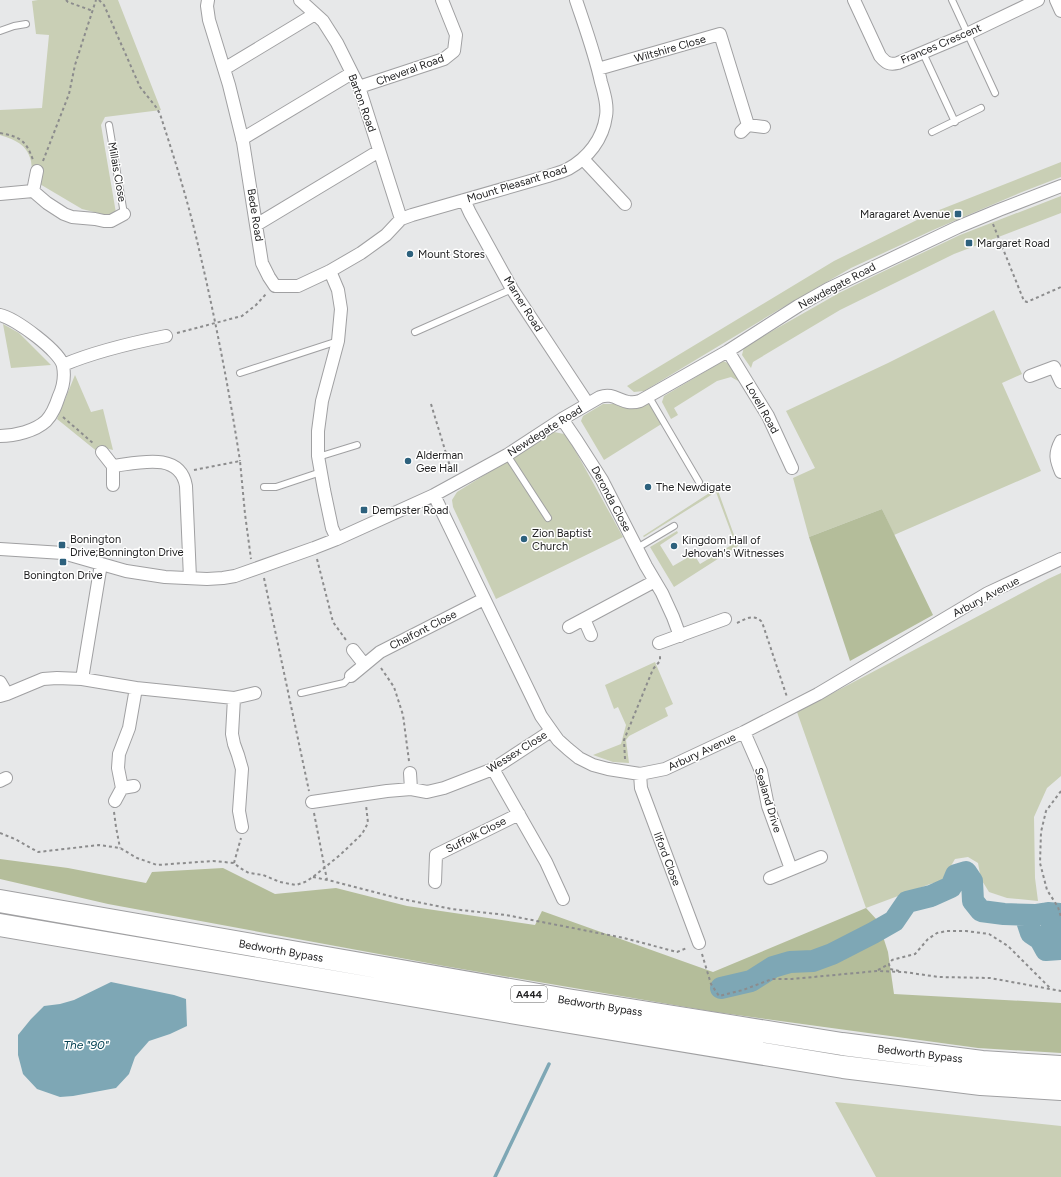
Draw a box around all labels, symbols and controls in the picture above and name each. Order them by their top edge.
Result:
street label: Frances Crescent [899,21,983,67]
street label: Wiltshire Close [633,33,707,65]
street label: Cheveral Road [374,52,446,88]
street label: Barton Road [346,72,378,134]
street label: Millais Close [105,141,129,203]
street label: Mount Pleasant Road [465,163,569,205]
street label: Bede Road [244,188,266,242]
place label: Maragaret Avenue [860,208,950,221]
marker: Maragaret Avenue [953,209,963,219]
place label: Margaret Road [977,237,1050,250]
marker: Margaret Road [964,238,974,248]
place label: Mount Stores [418,248,485,261]
marker: Mount Stores [405,249,415,259]
street label: Newdegate Road [796,260,878,312]
street label: Marner Road [501,274,545,334]
street label: Lovell Road [743,380,781,436]
street label: Newdegate Road [505,403,585,459]
place label: Alderman Gee Hall [416,449,463,475]
marker: Alderman Gee Hall [403,456,413,466]
street label: Deronda Close [588,464,634,534]
place label: The Newdigate [656,481,731,494]
marker: The Newdigate [643,482,653,492]
place label: Dempster Road [372,504,448,517]
marker: Dempster Road [359,505,369,515]
place label: Zion Baptist Church [532,527,592,553]
place label: Bonington Drive;Bonnington Drive [70,533,184,559]
marker: Zion Baptist Church [519,534,529,544]
place label: Kingdom Hall of Jehovah's Witnesses [682,534,784,560]
marker: Bonington Drive;Bonnington Drive [57,540,67,550]
marker: Kingdom Hall of Jehovah's Witnesses [669,541,679,551]
marker: Bonington Drive [58,557,68,567]
place label: Bonington Drive [23,569,103,582]
street label: Arbury Avenue [951,574,1021,620]
street label: Chalfont Close [387,608,459,652]
street label: Wessex Close [485,728,549,776]
street label: Arbury Avenue [666,731,738,773]
street label: Sealand Drive [752,766,784,834]
street label: Suffolk Close [444,814,508,856]
street label: Ilford Close [651,830,683,888]
street label: Bedworth Bypass [238,937,324,965]
road number: A444 [511,986,547,1002]
street label: Bedworth Bypass [557,993,643,1019]
water label: The "90" [63,1038,110,1052]
street label: Bedworth Bypass [877,1042,963,1066]

